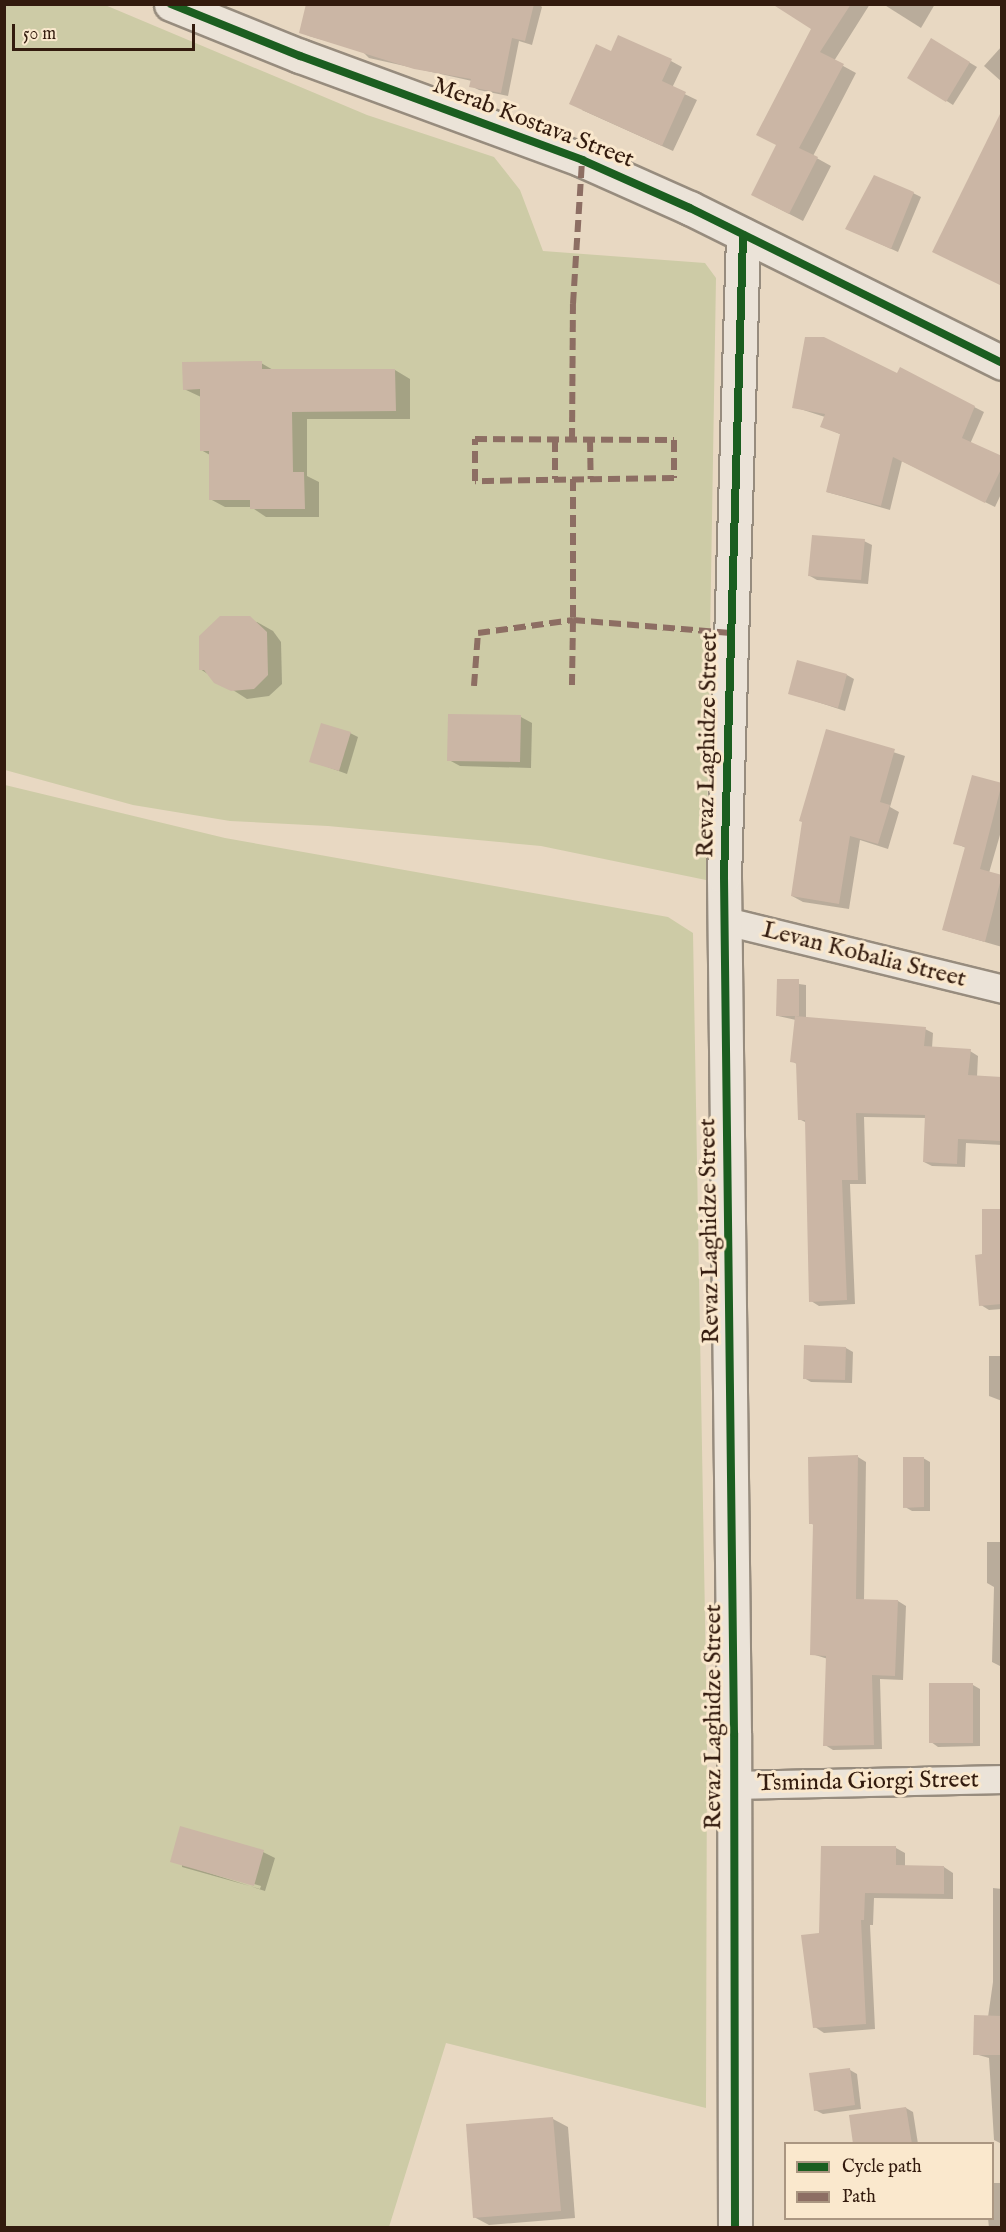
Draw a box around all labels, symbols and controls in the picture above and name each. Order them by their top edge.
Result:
scale bar [15,12,198,50]
text: 50 m [23,23,56,46]
street label: Merab Kostava Street [428,71,638,175]
street label: Revaz Laghidze Street [692,632,724,858]
street label: Levan Kobalia Street [759,916,969,994]
street label: Revaz Laghidze Street [694,1118,726,1344]
street label: Revaz Laghidze Street [700,1604,728,1830]
street label: Tsminda Giorgi Street [757,1766,979,1798]
legend [784,2142,994,2220]
text: Cycle path [842,2156,922,2179]
text: Path [842,2186,876,2209]

